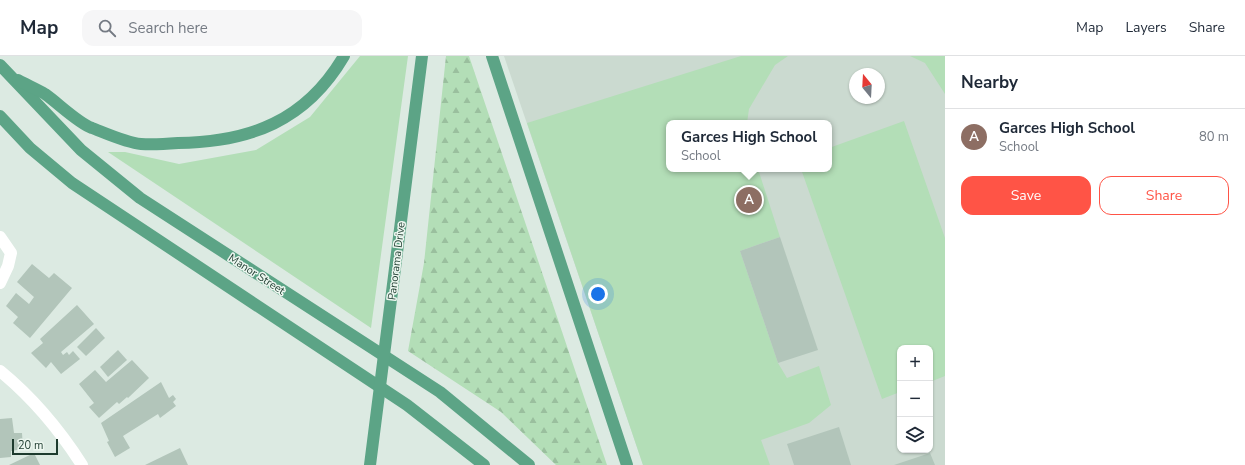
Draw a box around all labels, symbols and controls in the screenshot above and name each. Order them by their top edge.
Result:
search box [82,10,362,46]
text: Map [20,15,58,41]
icon: search [96,17,118,39]
text: Search here [128,18,208,38]
text: Map [1076,18,1103,37]
text: Layers [1125,18,1167,37]
text: Share [1189,18,1225,37]
north arrow [849,68,885,104]
text: Nearby [961,71,1018,94]
text: Garces High School [999,118,1135,138]
popup [666,120,832,172]
text: Garces High School [681,127,817,147]
text: A [969,128,979,146]
text: 80 m [1199,128,1229,146]
text: School [999,138,1039,156]
text: School [681,147,721,165]
button: Save [961,176,1091,215]
button: Share [1099,176,1229,215]
pin: A [736,185,762,215]
street label: Panorama Drive [384,221,409,301]
street label: Manor Street [226,251,288,298]
your location [588,284,608,304]
map controls [897,345,933,453]
button: + [897,345,933,381]
button: − [897,381,933,417]
button: layers [897,417,933,453]
scale bar [12,437,58,456]
text: 20 m [18,438,43,453]

